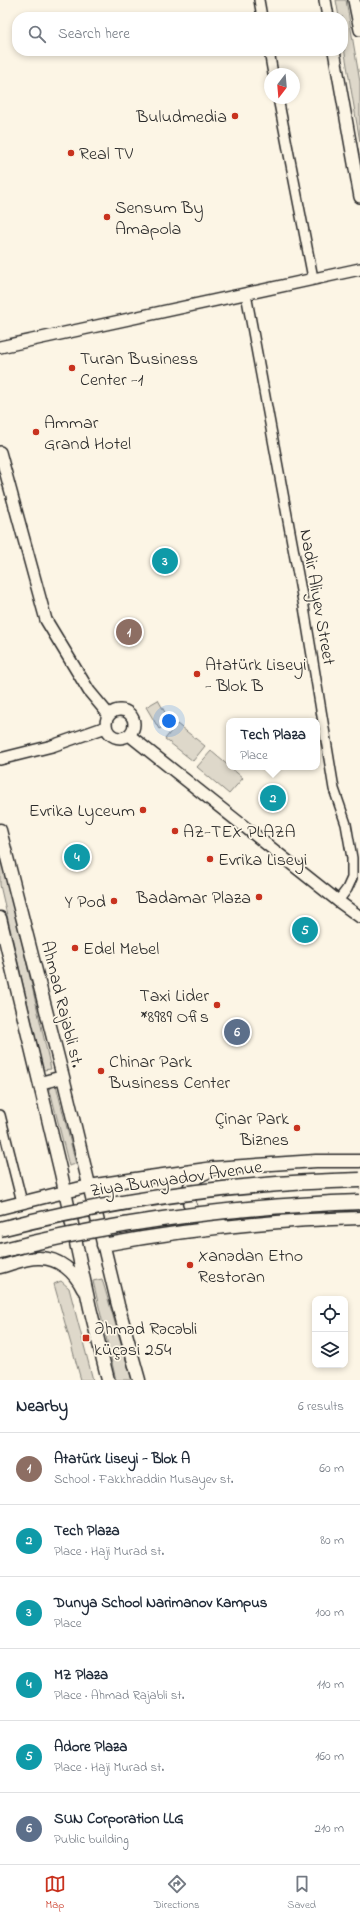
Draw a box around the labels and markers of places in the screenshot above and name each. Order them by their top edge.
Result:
place label: Buludmedia [135,105,227,131]
marker: Buludmedia [230,111,240,121]
place label: Real TV [79,142,134,168]
marker: Real TV [66,148,76,158]
place label: Sensum By Amapola [115,196,204,243]
marker: Sensum By Amapola [102,212,112,222]
place label: Turan Business Center -1 [80,347,198,394]
marker: Turan Business Center -1 [67,363,77,373]
place label: Ammar Grand Hotel [44,411,131,458]
marker: Ammar Grand Hotel [31,427,41,437]
pin: 3 [152,546,178,576]
pin: 1 [116,617,142,647]
place label: Atatürk Liseyi - Blok B [205,653,306,700]
marker: Atatürk Liseyi - Blok B [192,669,202,679]
pin: 2 [260,783,286,813]
place label: Evrika Lyceum [29,799,135,825]
marker: Evrika Lyceum [138,805,148,815]
place label: AZ-TEX PLAZA [183,820,296,846]
marker: AZ-TEX PLAZA [170,826,180,836]
pin: 4 [64,842,90,872]
place label: Evrika Liseyi [218,848,307,874]
marker: Evrika Liseyi [205,854,215,864]
place label: Badamar Plaza [135,886,251,912]
place label: Y Pod [64,890,106,916]
marker: Badamar Plaza [254,892,264,902]
marker: Y Pod [109,896,119,906]
pin: 5 [292,915,318,945]
place label: Edel Mebel [83,937,159,963]
marker: Edel Mebel [70,943,80,953]
place label: Taxi Lider *8989 Ofis [140,984,209,1031]
marker: Taxi Lider *8989 Ofis [212,1000,222,1010]
pin: 6 [224,1017,250,1047]
place label: Chinar Park Business Center [108,1050,230,1097]
marker: Chinar Park Business Center [96,1066,106,1076]
place label: Çinar Park Biznes [215,1107,289,1154]
marker: Çinar Park Biznes [292,1123,302,1133]
place label: Xanədan Etno Restoran [198,1244,303,1291]
marker: Xanədan Etno Restoran [185,1260,195,1270]
place label: Əhməd Rəcəbli küçəsi 254 [94,1317,197,1364]
marker: Əhməd Rəcəbli küçəsi 254 [81,1333,91,1343]

